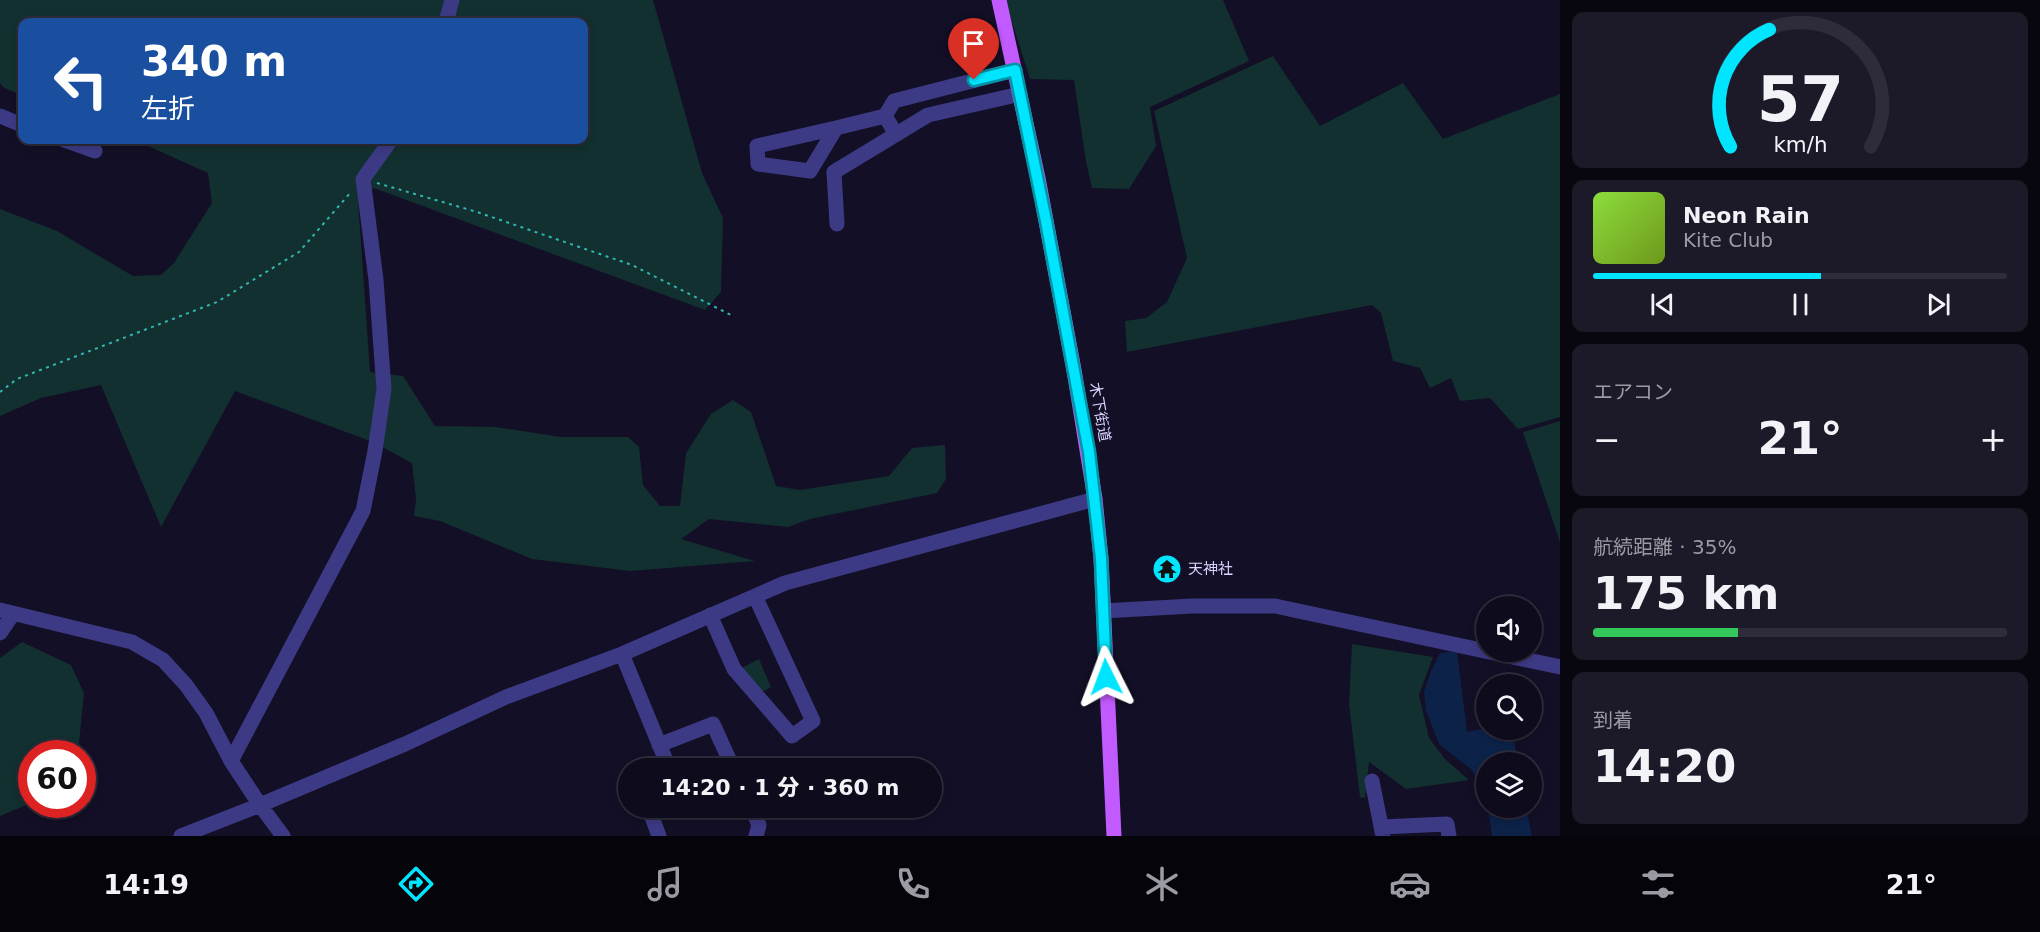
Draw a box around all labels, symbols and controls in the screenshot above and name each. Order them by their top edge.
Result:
pin [948,18,999,80]
icon: arrive [957,27,990,60]
text: 340 m [141,37,287,86]
icon: left [42,42,120,120]
text: 57 [1757,63,1843,136]
text: 左折 [141,93,195,124]
text: km/h [1773,132,1827,157]
text: Neon Rain [1683,203,1810,228]
text: Kite Club [1683,228,1773,252]
icon: previous [1646,288,1679,321]
icon: pause [1784,288,1817,321]
icon: next [1922,288,1955,321]
text: エアコン [1593,380,1673,404]
street label: 木下街道 [1086,381,1114,443]
text: 21° [1757,412,1843,465]
text: − [1593,420,1621,459]
text: + [1979,420,2007,459]
text: 航続距離 · 35% [1593,535,1737,559]
temple icon: 天神社 [1151,553,1183,585]
place label: 天神社 [1188,560,1233,578]
text: 175 km [1593,567,1779,620]
map controls [1476,596,1542,818]
button: sound [1476,596,1542,662]
position arrow [1074,645,1138,709]
button: search [1476,674,1542,740]
text: 到着 [1593,708,1633,732]
speed limit sign: 60 [18,740,96,818]
text: 14:20 [1593,740,1736,793]
button: layers [1476,752,1542,818]
text: 14:20 · 1 分 · 360 m [661,775,899,800]
icon: directions [395,863,437,905]
icon: music [644,863,686,905]
icon: phone [892,863,934,905]
icon: climate [1141,863,1183,905]
icon: car [1389,863,1431,905]
icon: filters [1637,863,1679,905]
text: 14:19 [103,869,189,900]
text: 21° [1886,869,1937,900]

